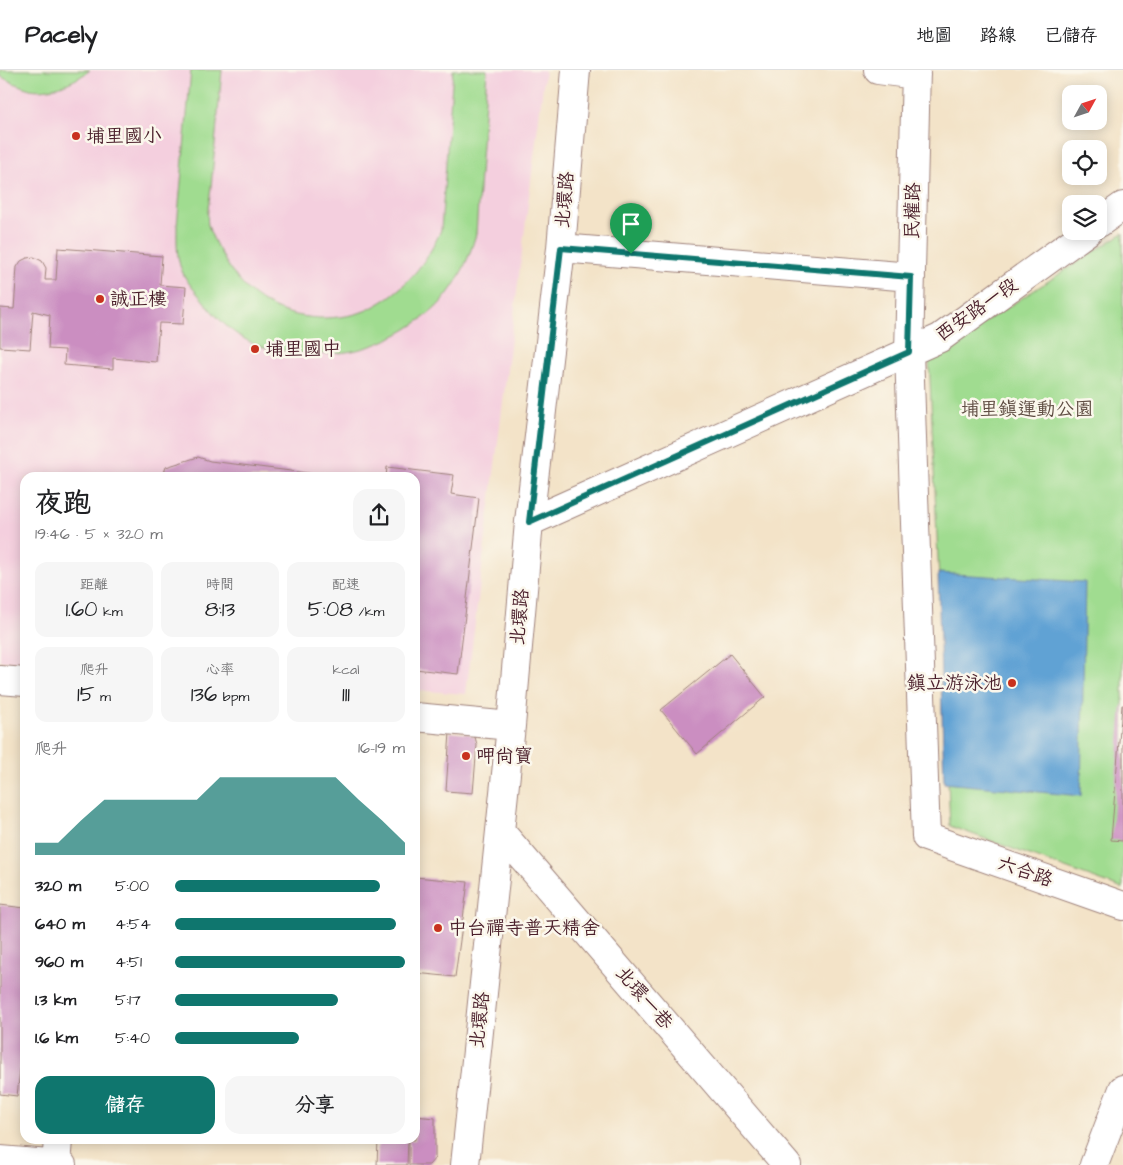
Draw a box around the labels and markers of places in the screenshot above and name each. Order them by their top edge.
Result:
place label: 埔里國小 [86,123,162,150]
marker: 埔里國小 [70,130,82,142]
pin [610,203,652,254]
place label: 誠正樓 [110,286,167,313]
marker: 誠正樓 [94,293,106,305]
place label: 埔里國中 [265,336,341,363]
marker: 埔里國中 [249,343,261,355]
place label: 鎮立游泳池 [907,670,1002,697]
marker: 鎮立游泳池 [1006,677,1018,689]
place label: 呷尚寶 [476,743,533,770]
marker: 呷尚寶 [460,750,472,762]
place label: 中台禪寺普天精舍 [448,915,600,942]
marker: 中台禪寺普天精舍 [432,922,444,934]

